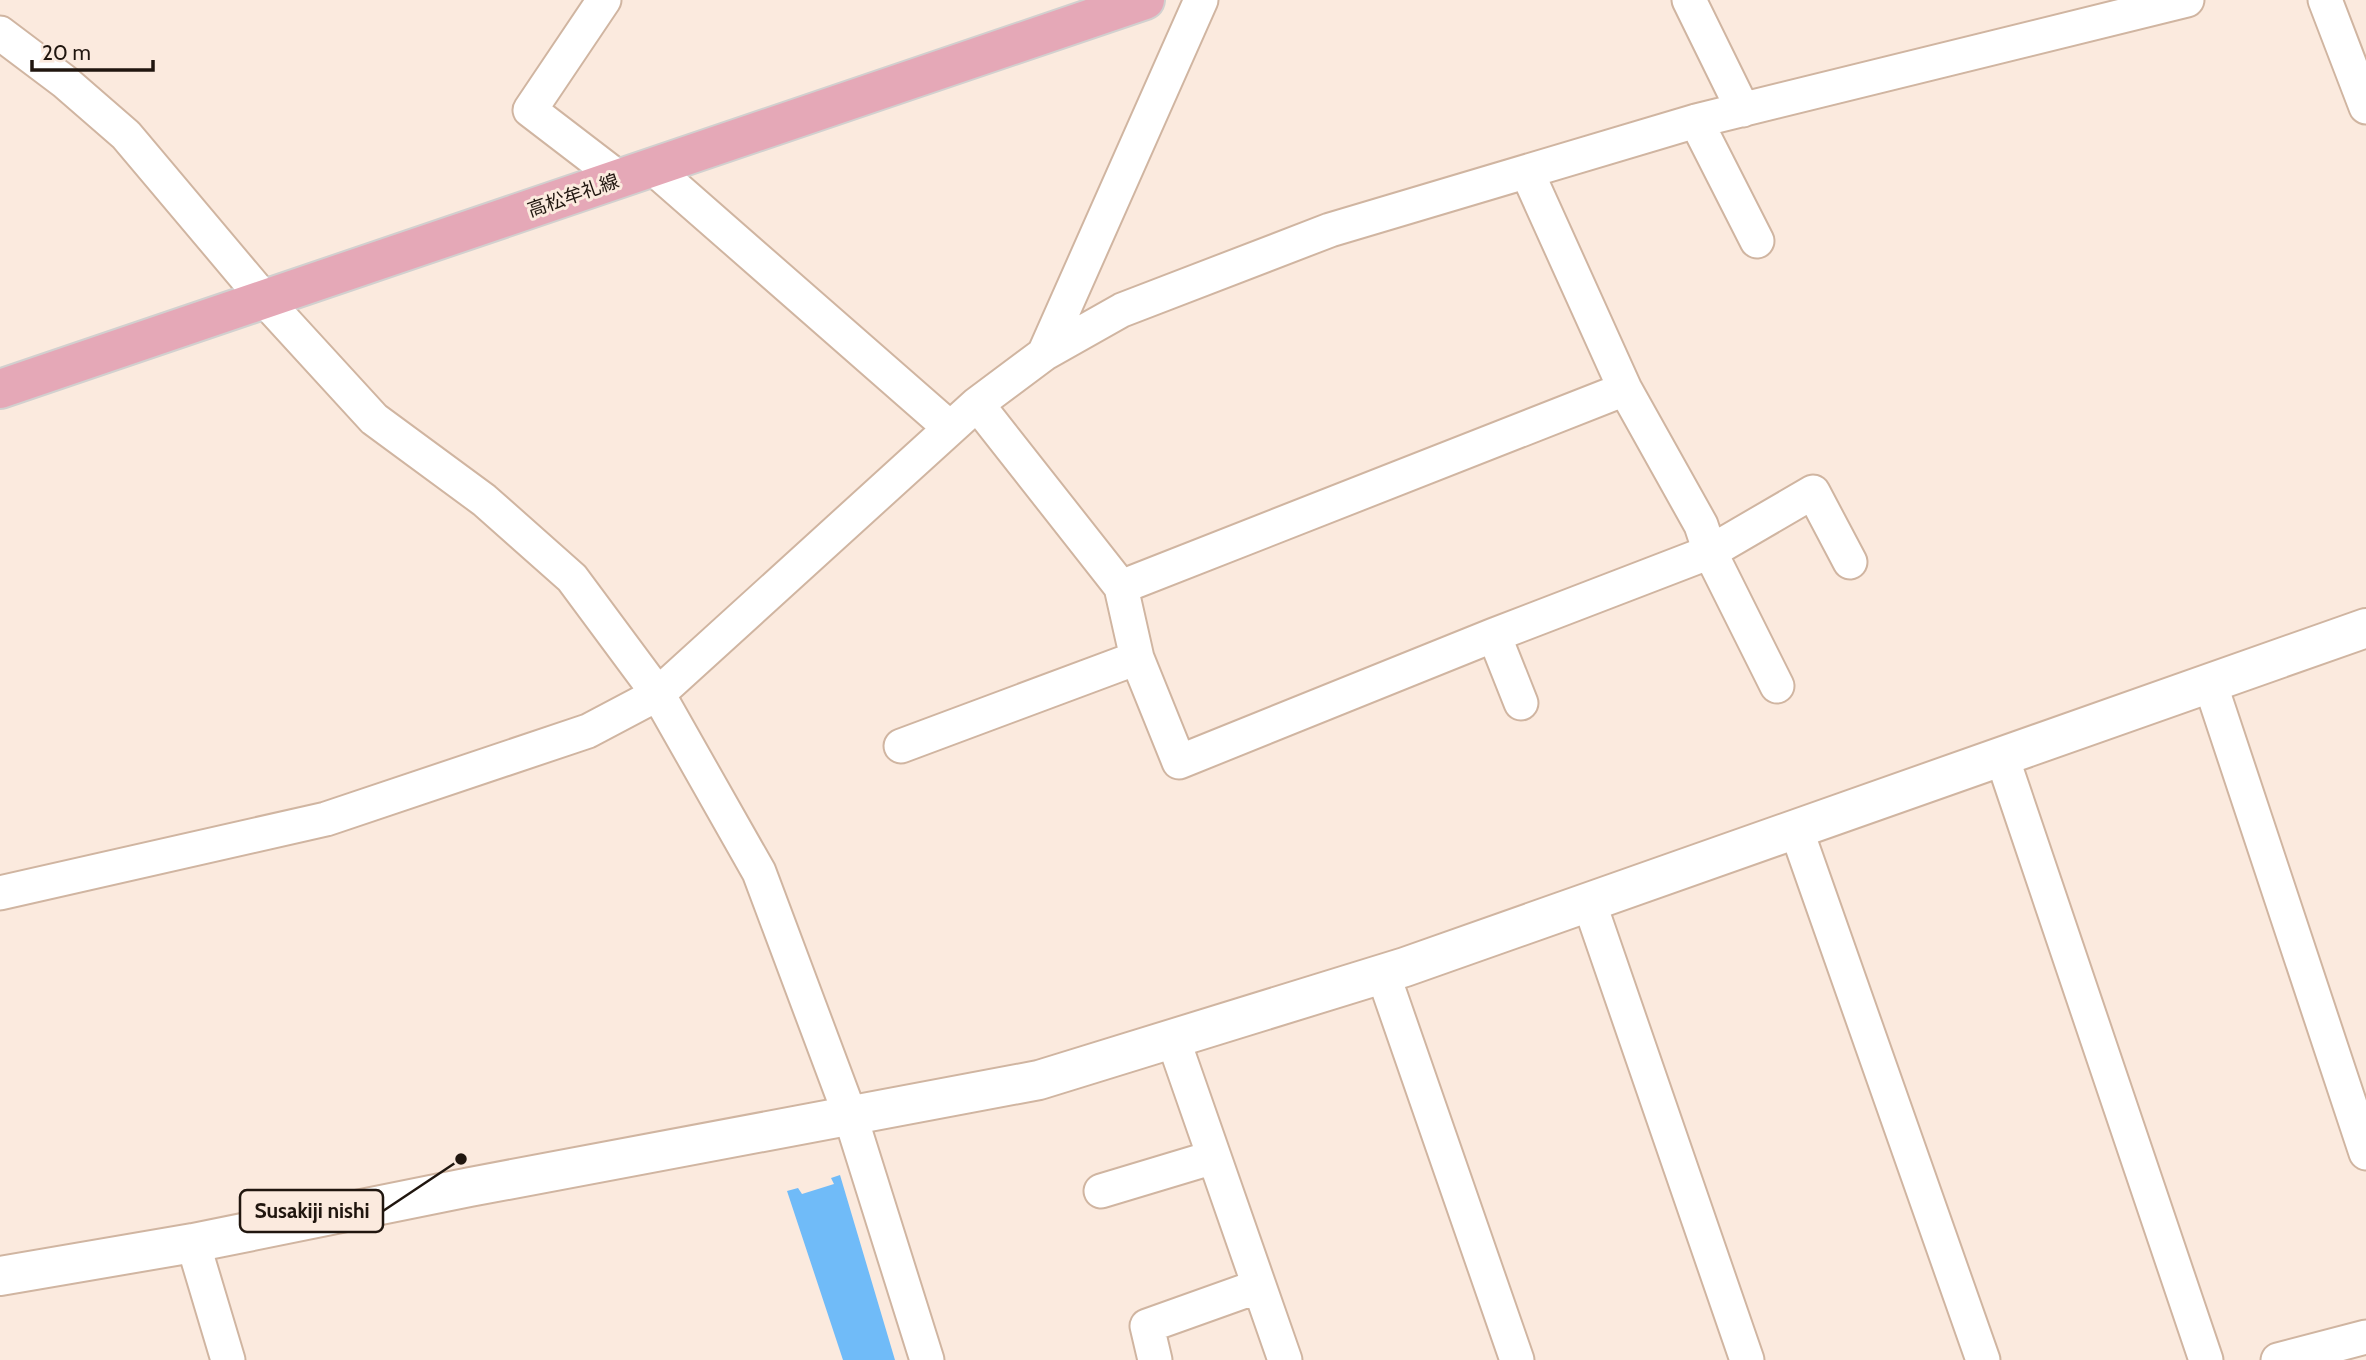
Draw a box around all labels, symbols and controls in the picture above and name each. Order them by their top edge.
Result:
scale bar [32,28,152,72]
text: 20 m [42,40,91,65]
street label: 高松牟礼線 [524,169,622,222]
callout: Susakiji nishi [240,1190,383,1232]
text: Susakiji nishi [254,1198,370,1223]

